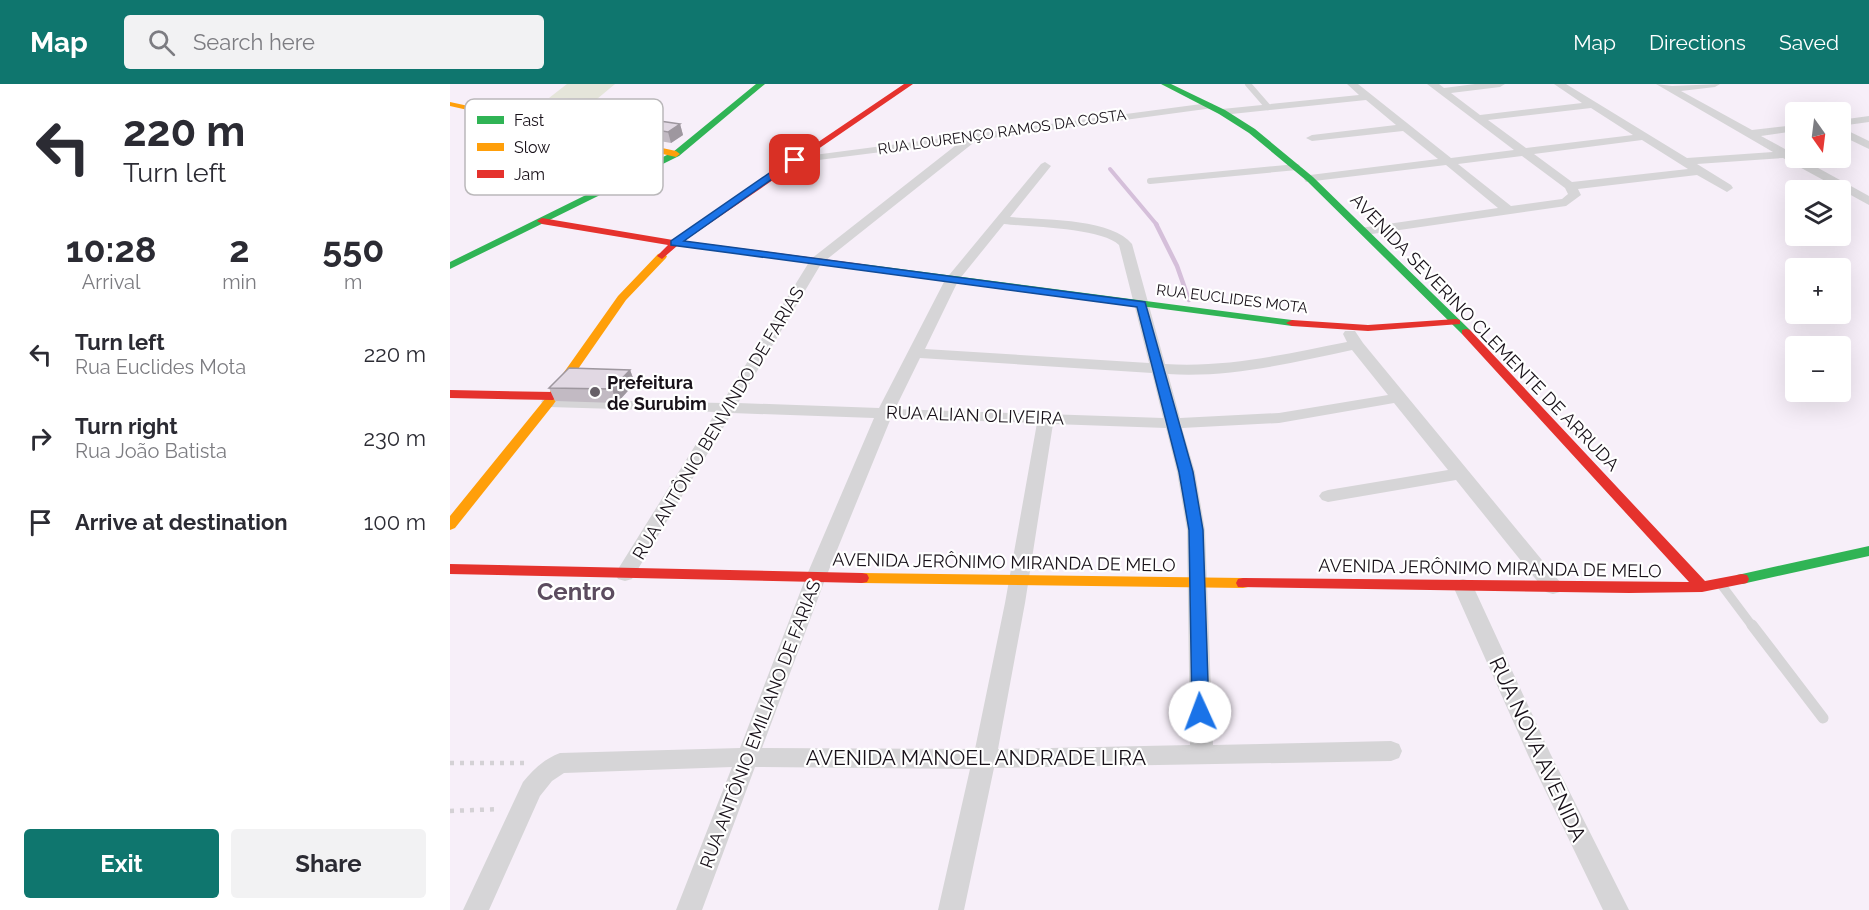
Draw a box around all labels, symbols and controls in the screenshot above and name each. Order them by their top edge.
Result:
search box [124,15,544,69]
text: Map [30,26,88,59]
icon: search [145,26,178,59]
text: Search here [193,29,315,55]
text: Map [1573,30,1616,55]
text: Directions [1649,30,1746,55]
text: Saved [1779,30,1839,55]
legend [465,99,663,195]
north arrow [1785,102,1851,168]
map controls [1785,102,1851,402]
street label: RUA LOURENÇO RAMOS DA COSTA [877,106,1127,158]
text: 220 m [123,107,245,156]
icon: left [24,108,102,186]
text: Fast [514,111,545,130]
pin [769,134,820,185]
text: Slow [514,138,550,157]
icon: arrive [778,143,811,176]
text: Turn left [123,157,226,188]
text: Jam [514,165,545,184]
button: layers [1785,180,1851,246]
street label: AVENIDA SEVERINO CLEMENTE DE ARRUDA [1346,189,1624,475]
text: 10:28 [66,228,157,270]
text: 2 [229,228,250,270]
text: 550 [322,228,384,270]
button: + [1785,258,1851,324]
text: Arrival [82,270,140,294]
text: min [222,270,257,294]
text: m [344,270,362,294]
street label: RUA EUCLIDES MOTA [1155,281,1309,317]
street label: RUA ANTÔNIO BENVINDO DE FARIAS [627,282,808,563]
text: Turn left [75,329,165,355]
button: − [1785,336,1851,402]
icon: left [24,338,57,371]
text: 220 m [364,341,426,367]
text: Rua Euclides Mota [75,355,246,379]
place label: Prefeitura de Surubim [607,372,707,414]
marker: Prefeitura de Surubim [588,385,602,399]
street label: RUA ALIAN OLIVEIRA [886,401,1064,429]
text: Turn right [75,413,178,439]
icon: right [24,422,57,455]
text: 230 m [363,425,426,451]
text: Rua João Batista [75,439,227,463]
icon: arrive [24,506,57,539]
text: Arrive at destination [75,509,288,535]
text: 100 m [364,509,426,535]
street label: AVENIDA JERÔNIMO MIRANDA DE MELO [832,548,1176,575]
street label: AVENIDA JERÔNIMO MIRANDA DE MELO [1318,554,1662,581]
district label: Centro [537,577,615,606]
street label: RUA ANTÔNIO EMILIANO DE FARIAS [694,577,825,871]
street label: RUA NOVA AVENIDA [1484,653,1592,845]
position arrow [1168,680,1232,744]
street label: AVENIDA MANOEL ANDRADE LIRA [806,745,1146,770]
button: Exit [24,829,219,898]
button: Share [231,829,426,898]

